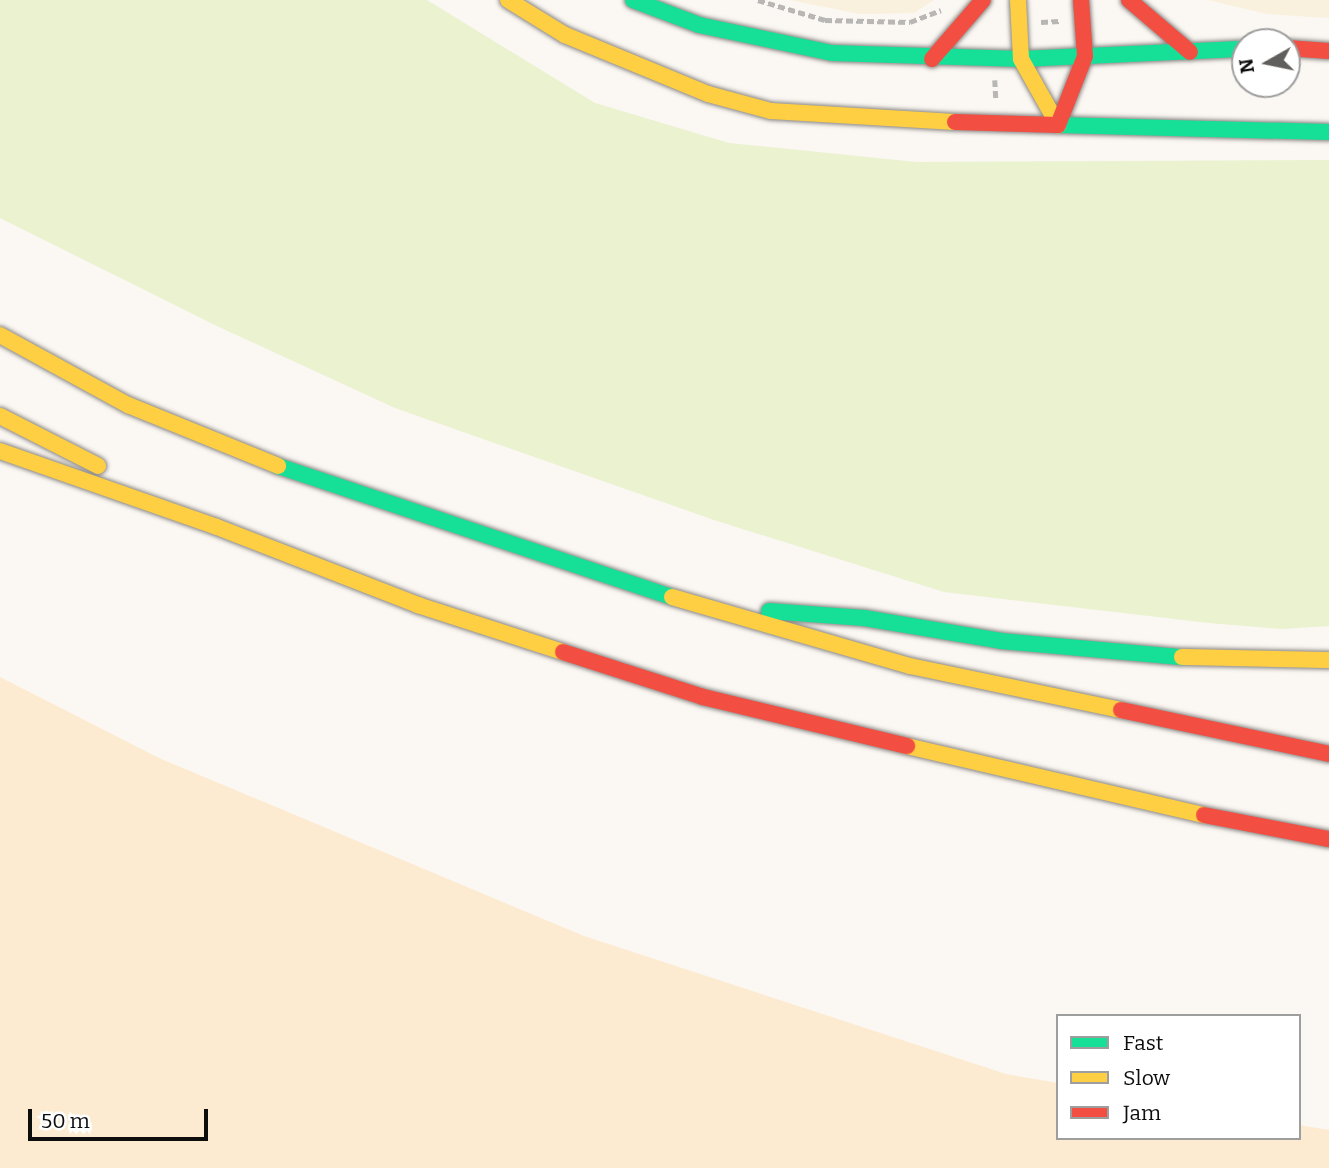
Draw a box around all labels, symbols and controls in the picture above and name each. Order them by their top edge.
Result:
north arrow [1231,28,1301,98]
text: N [1234,57,1259,75]
legend [1056,1014,1301,1140]
text: Fast [1123,1030,1163,1056]
text: Slow [1123,1065,1170,1091]
scale bar [32,1094,212,1138]
text: Jam [1123,1100,1161,1126]
text: 50 m [41,1108,90,1134]

